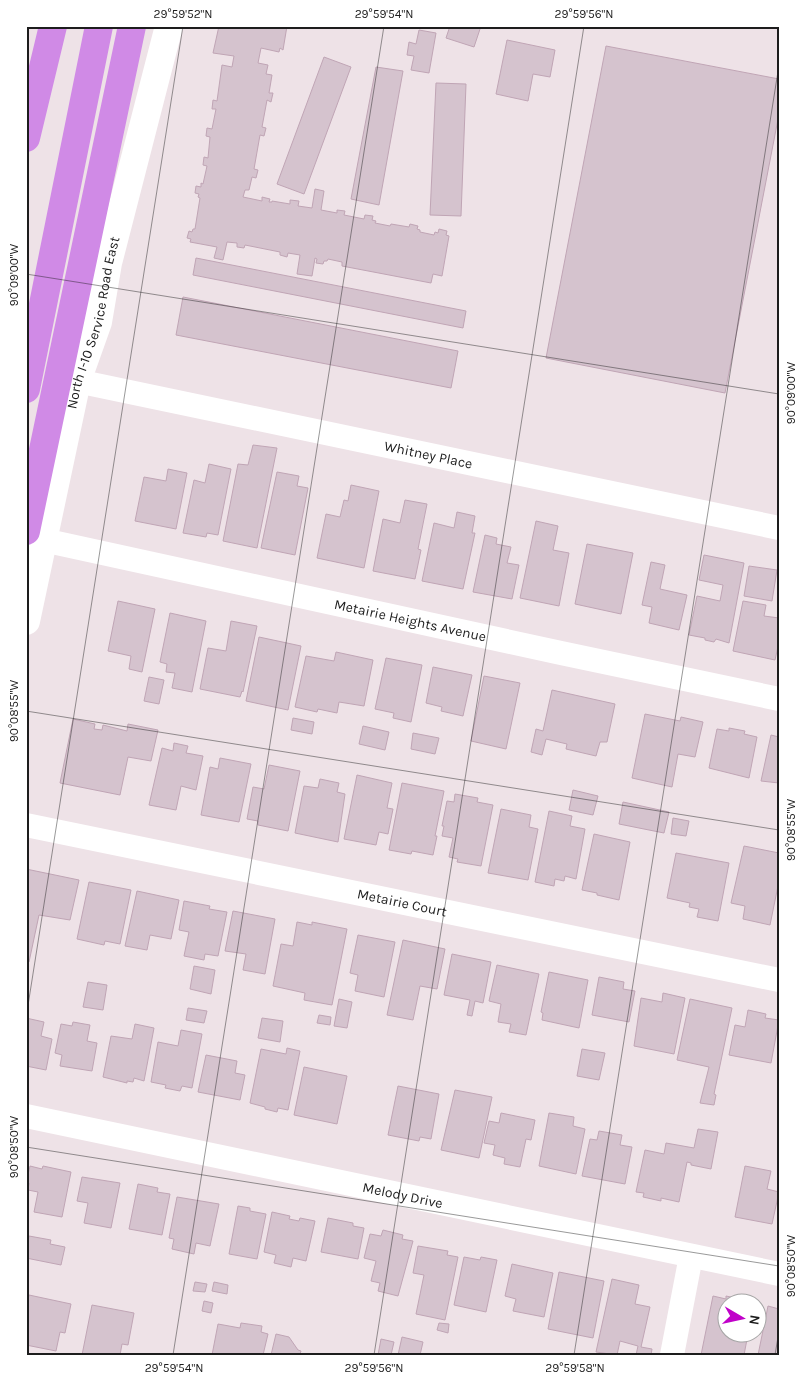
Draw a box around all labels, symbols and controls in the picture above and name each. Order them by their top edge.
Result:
text: 29°59'52"N [154,7,212,21]
text: 29°59'54"N [355,7,413,21]
text: 29°59'56"N [555,7,613,21]
street label: North I-10 Service Road East [63,235,123,411]
text: 90°09'00"W [7,243,21,306]
text: 90°09'00"W [784,361,798,424]
street label: Whitney Place [383,438,474,473]
street label: Metairie Heights Avenue [333,596,488,645]
text: 90°08'55"W [7,680,21,742]
text: 90°08'55"W [784,799,798,861]
street label: Metairie Court [356,885,448,920]
text: 90°08'50"W [7,1115,21,1178]
street label: Melody Drive [361,1179,444,1212]
text: 90°08'50"W [784,1234,798,1297]
north arrow [718,1294,768,1344]
text: N [745,1314,764,1326]
text: 29°59'54"N [145,1361,203,1375]
text: 29°59'56"N [345,1361,403,1375]
text: 29°59'58"N [545,1361,605,1375]

